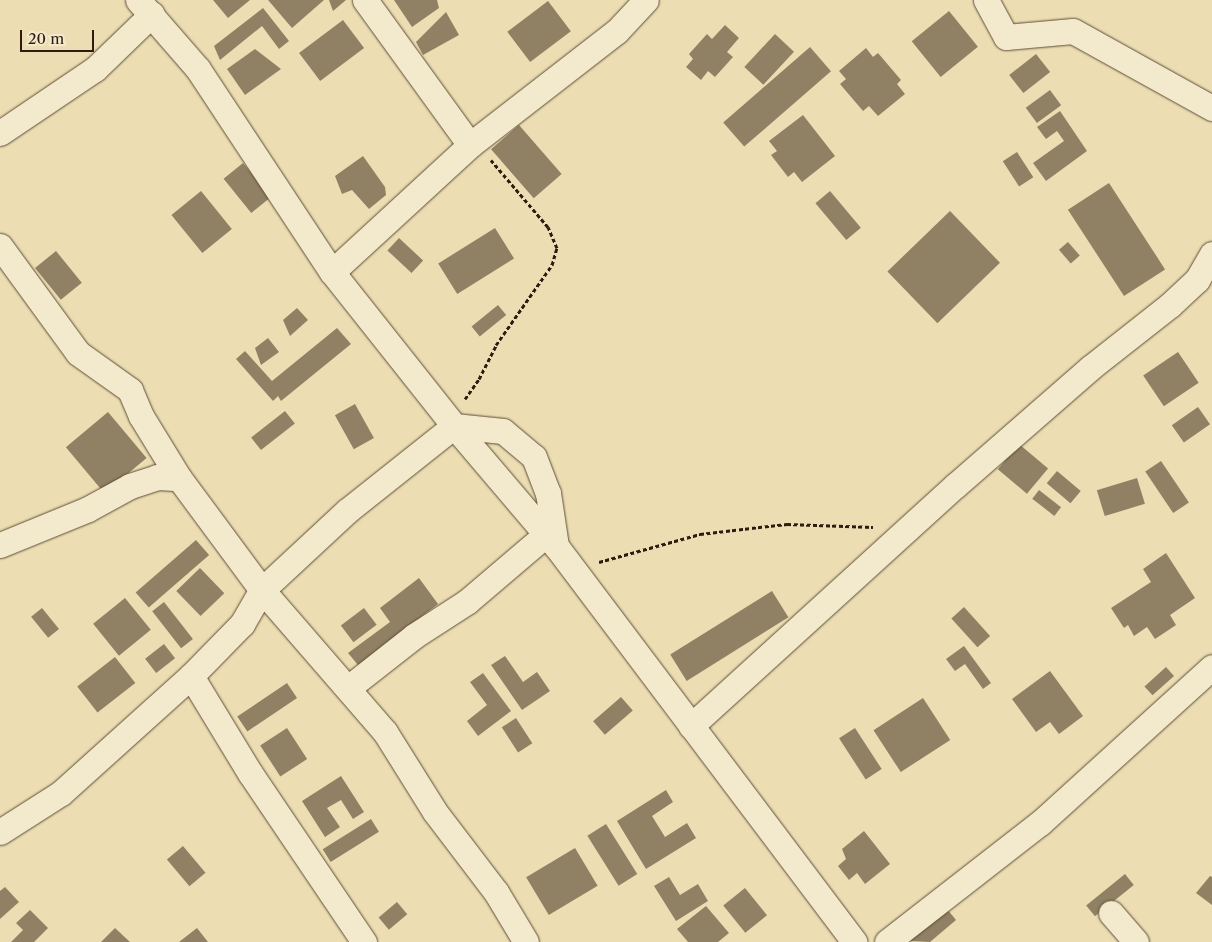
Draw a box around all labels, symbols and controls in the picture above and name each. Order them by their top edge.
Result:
scale bar [22,20,96,52]
text: 20 m [28,29,64,48]

